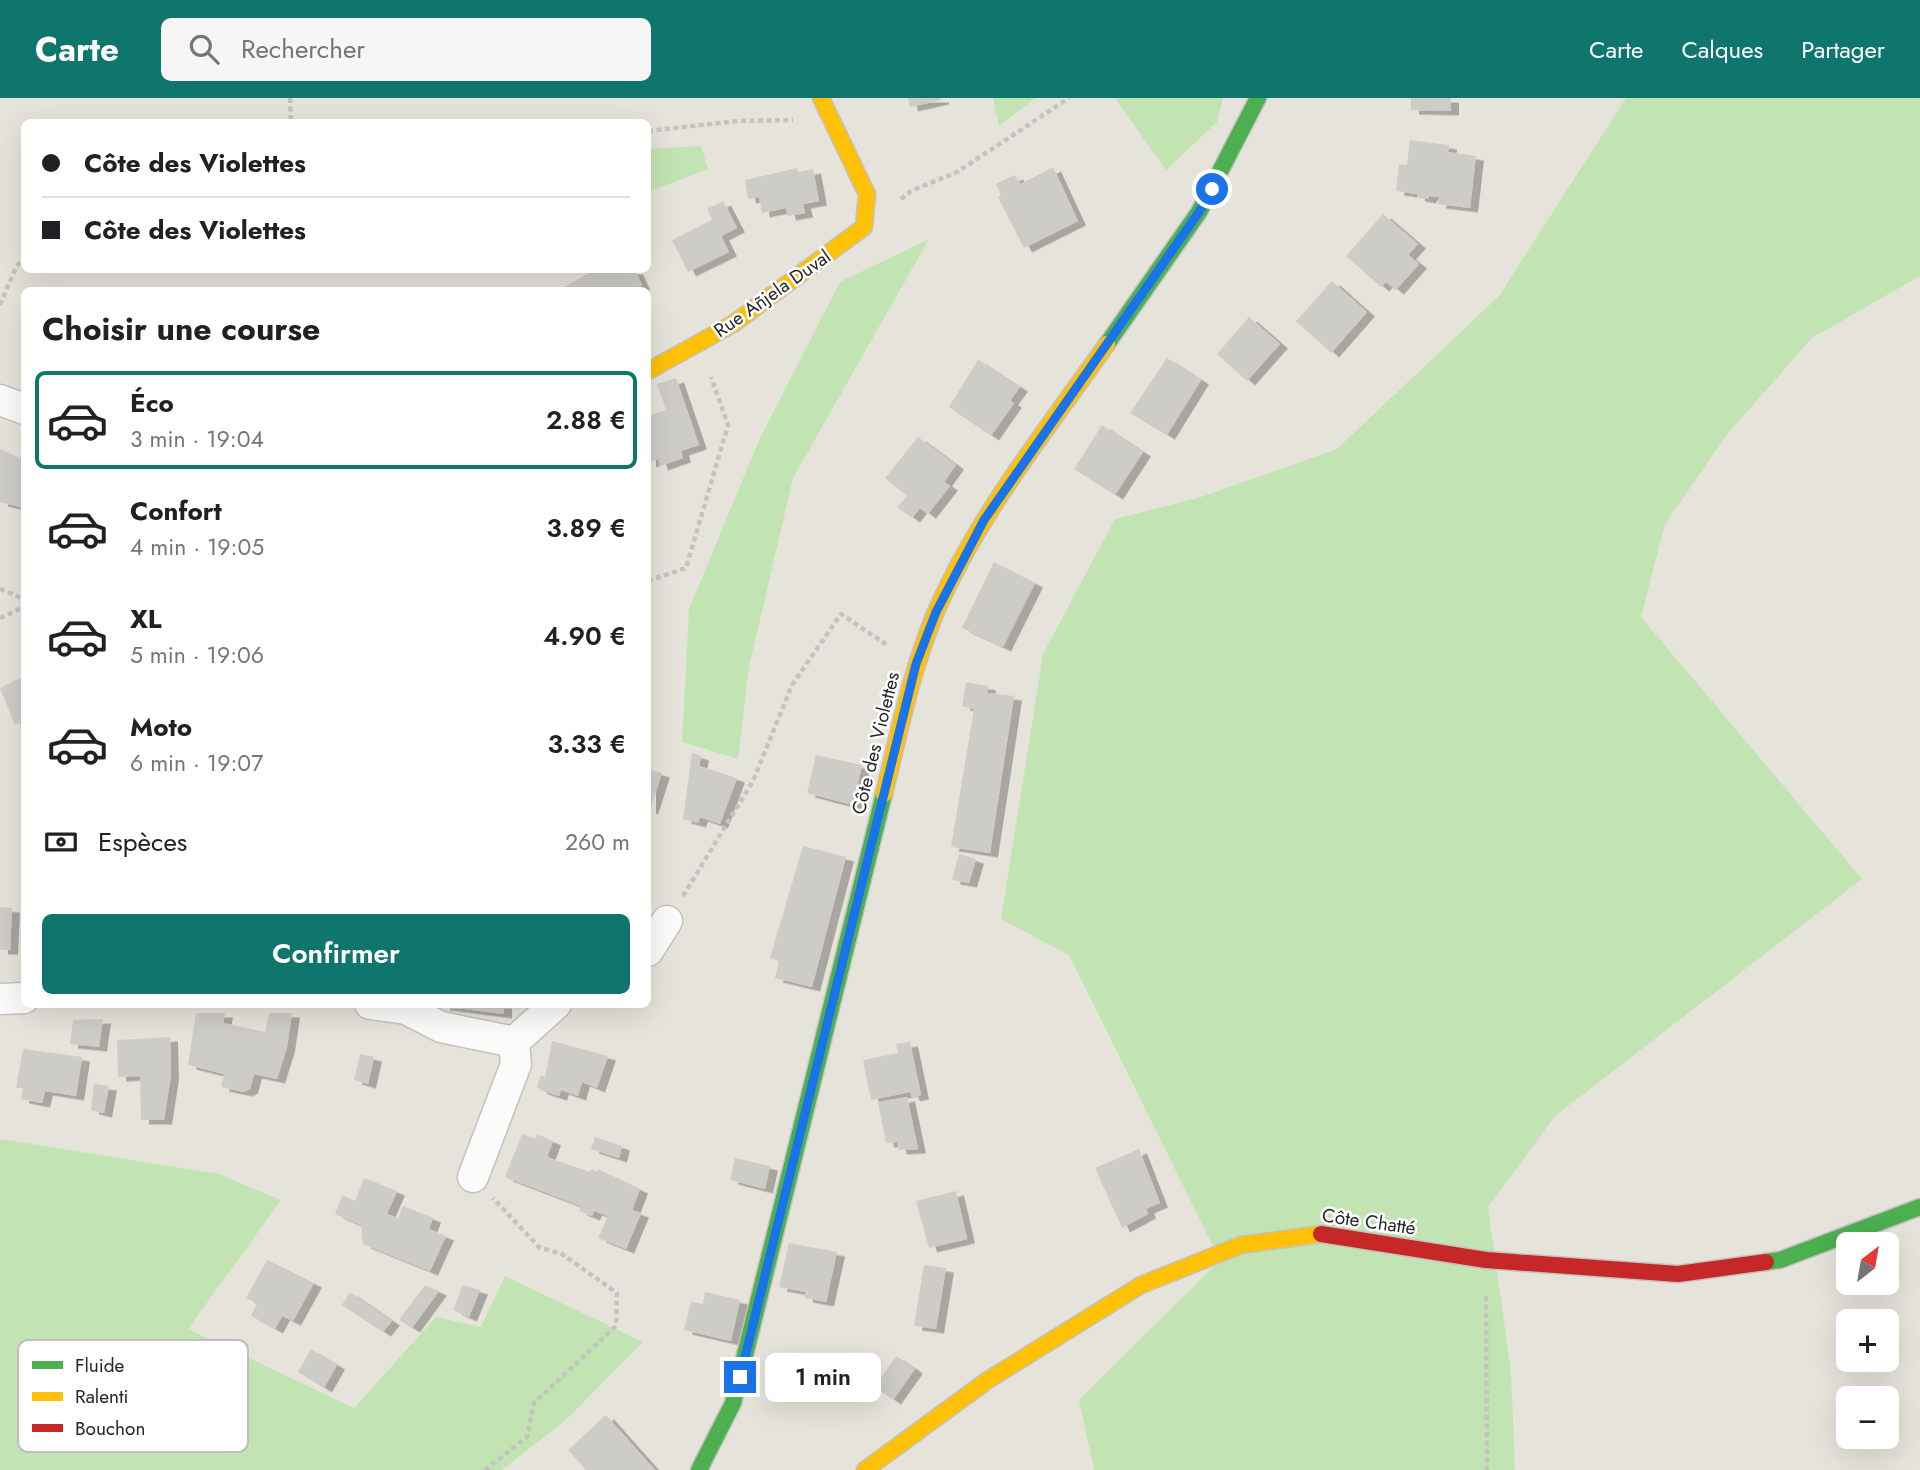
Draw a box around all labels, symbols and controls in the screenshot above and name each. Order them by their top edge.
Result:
search box [161,18,651,81]
text: Carte [35,26,119,73]
icon: search [185,30,223,68]
text: Rechercher [241,30,365,68]
text: Carte [1589,32,1643,67]
text: Calques [1681,32,1763,67]
text: Partager [1801,32,1885,67]
text: Côte des Violettes [84,144,306,182]
route start [1196,173,1228,205]
text: Côte des Violettes [84,211,306,249]
street label: Rue Añjela Duval [708,243,836,344]
text: Choisir une course [42,306,320,352]
text: Éco [130,384,174,422]
icon: car [46,389,109,452]
text: 2.88 € [546,401,626,439]
text: 3 min · 19:04 [130,422,264,456]
text: Confort [130,492,222,530]
icon: car [46,497,109,560]
text: 3.89 € [546,509,626,547]
text: 4 min · 19:05 [130,530,264,564]
text: XL [130,600,162,638]
icon: car [46,605,109,668]
text: 4.90 € [543,617,626,655]
text: 5 min · 19:06 [130,638,264,672]
street label: Côte des Violettes [845,669,906,817]
text: Moto [130,708,192,746]
icon: car [46,713,109,776]
text: 3.33 € [547,725,626,763]
text: 6 min · 19:07 [130,746,263,780]
icon: cash [42,823,80,861]
text: Espèces [98,823,187,861]
text: 260 m [565,825,630,859]
button: Confirmer [42,914,630,994]
street label: Côte Chatté [1320,1202,1418,1241]
north arrow [1836,1232,1899,1295]
map controls [1836,1232,1899,1449]
button: + [1836,1309,1899,1372]
legend [18,1340,248,1452]
text: Fluide [75,1352,125,1379]
callout: 1 min [764,1352,880,1402]
text: 1 min [795,1360,851,1394]
route end [724,1361,756,1393]
text: Ralenti [75,1383,128,1410]
button: − [1836,1386,1899,1449]
text: Bouchon [75,1415,145,1442]

